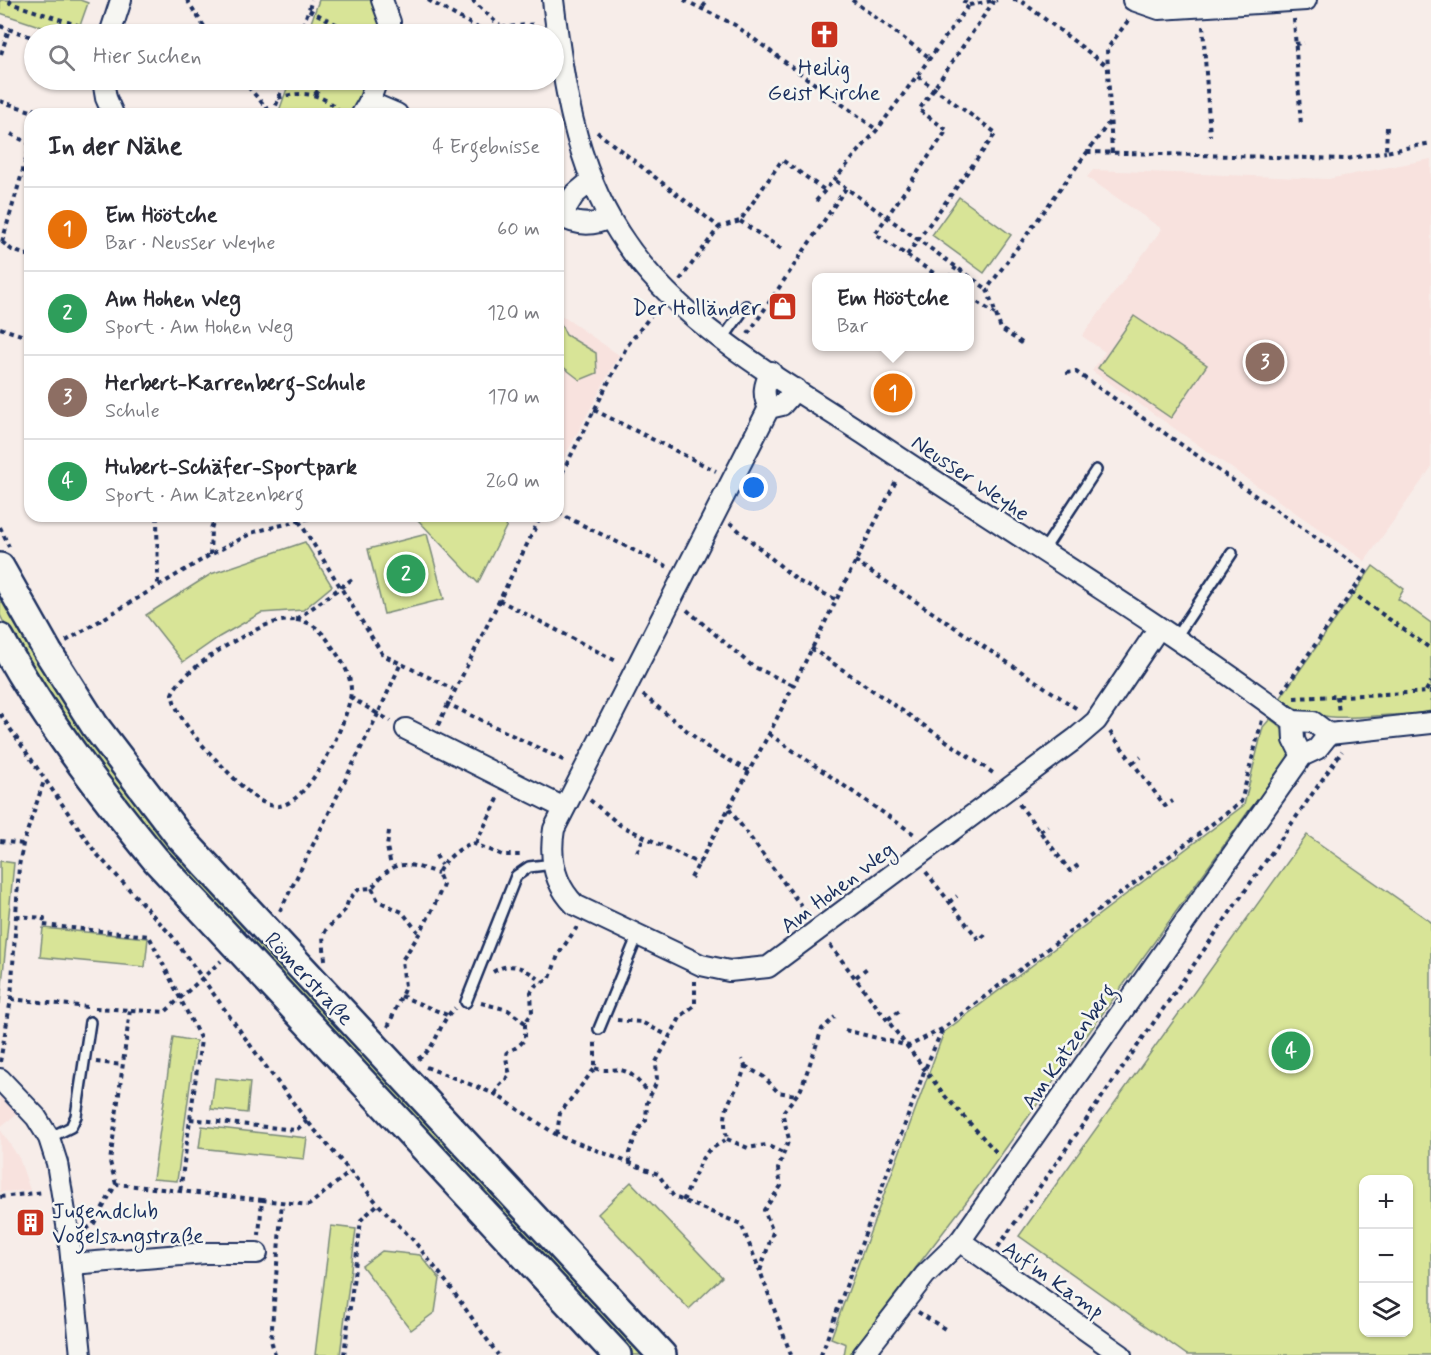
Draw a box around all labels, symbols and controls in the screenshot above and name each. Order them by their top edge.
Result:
church icon: Heilig Geist Kirche [808,19,840,51]
search box [24,24,564,90]
icon: search [45,41,78,74]
text: Hier suchen [93,43,202,71]
place label: Heilig Geist Kirche [768,55,881,108]
text: In der Nähe [48,130,182,164]
text: 4 Ergebnisse [432,134,540,161]
text: Em Höötche [105,202,218,230]
text: 1 [63,216,72,243]
text: 60 m [497,216,540,243]
text: Bar · Neusser Weyhe [105,230,275,257]
popup [812,273,974,351]
text: Em Höötche [837,285,949,313]
text: Am Hohen Weg [105,286,241,314]
shop icon: Der Holländer [766,291,798,323]
place label: Der Holländer [632,295,762,323]
text: 2 [63,300,72,327]
text: 120 m [487,300,540,327]
text: Bar [837,313,868,340]
text: Sport · Am Hohen Weg [105,314,293,341]
pin: 3 [1246,340,1284,385]
text: Herbert-Karrenberg-Schule [105,370,366,398]
pin: 1 [874,370,912,416]
text: 3 [63,384,72,411]
text: 170 m [488,384,540,411]
text: Schule [105,398,160,425]
street label: Neusser Weyhe [906,429,1034,528]
text: Hubert-Schäfer-Sportpark [105,454,357,482]
text: 4 [62,468,73,495]
text: 260 m [486,468,540,495]
your location [739,473,768,502]
text: Sport · Am Katzenberg [105,482,304,509]
pin: 2 [386,552,426,596]
street label: Am Hohen Weg [776,837,903,943]
street label: Römerstraße [258,927,359,1032]
street label: Am Katzenberg [1016,979,1126,1117]
pin: 4 [1272,1028,1310,1074]
map controls [1359,1175,1413,1337]
button: + [1359,1175,1413,1229]
place label: Jugendclub Vogelsangstraße [52,1198,204,1254]
building icon: Jugendclub Vogelsangstraße [15,1207,47,1239]
button: − [1359,1229,1413,1283]
street label: Auf'm Kamp [996,1235,1109,1326]
button: layers [1359,1283,1413,1337]

